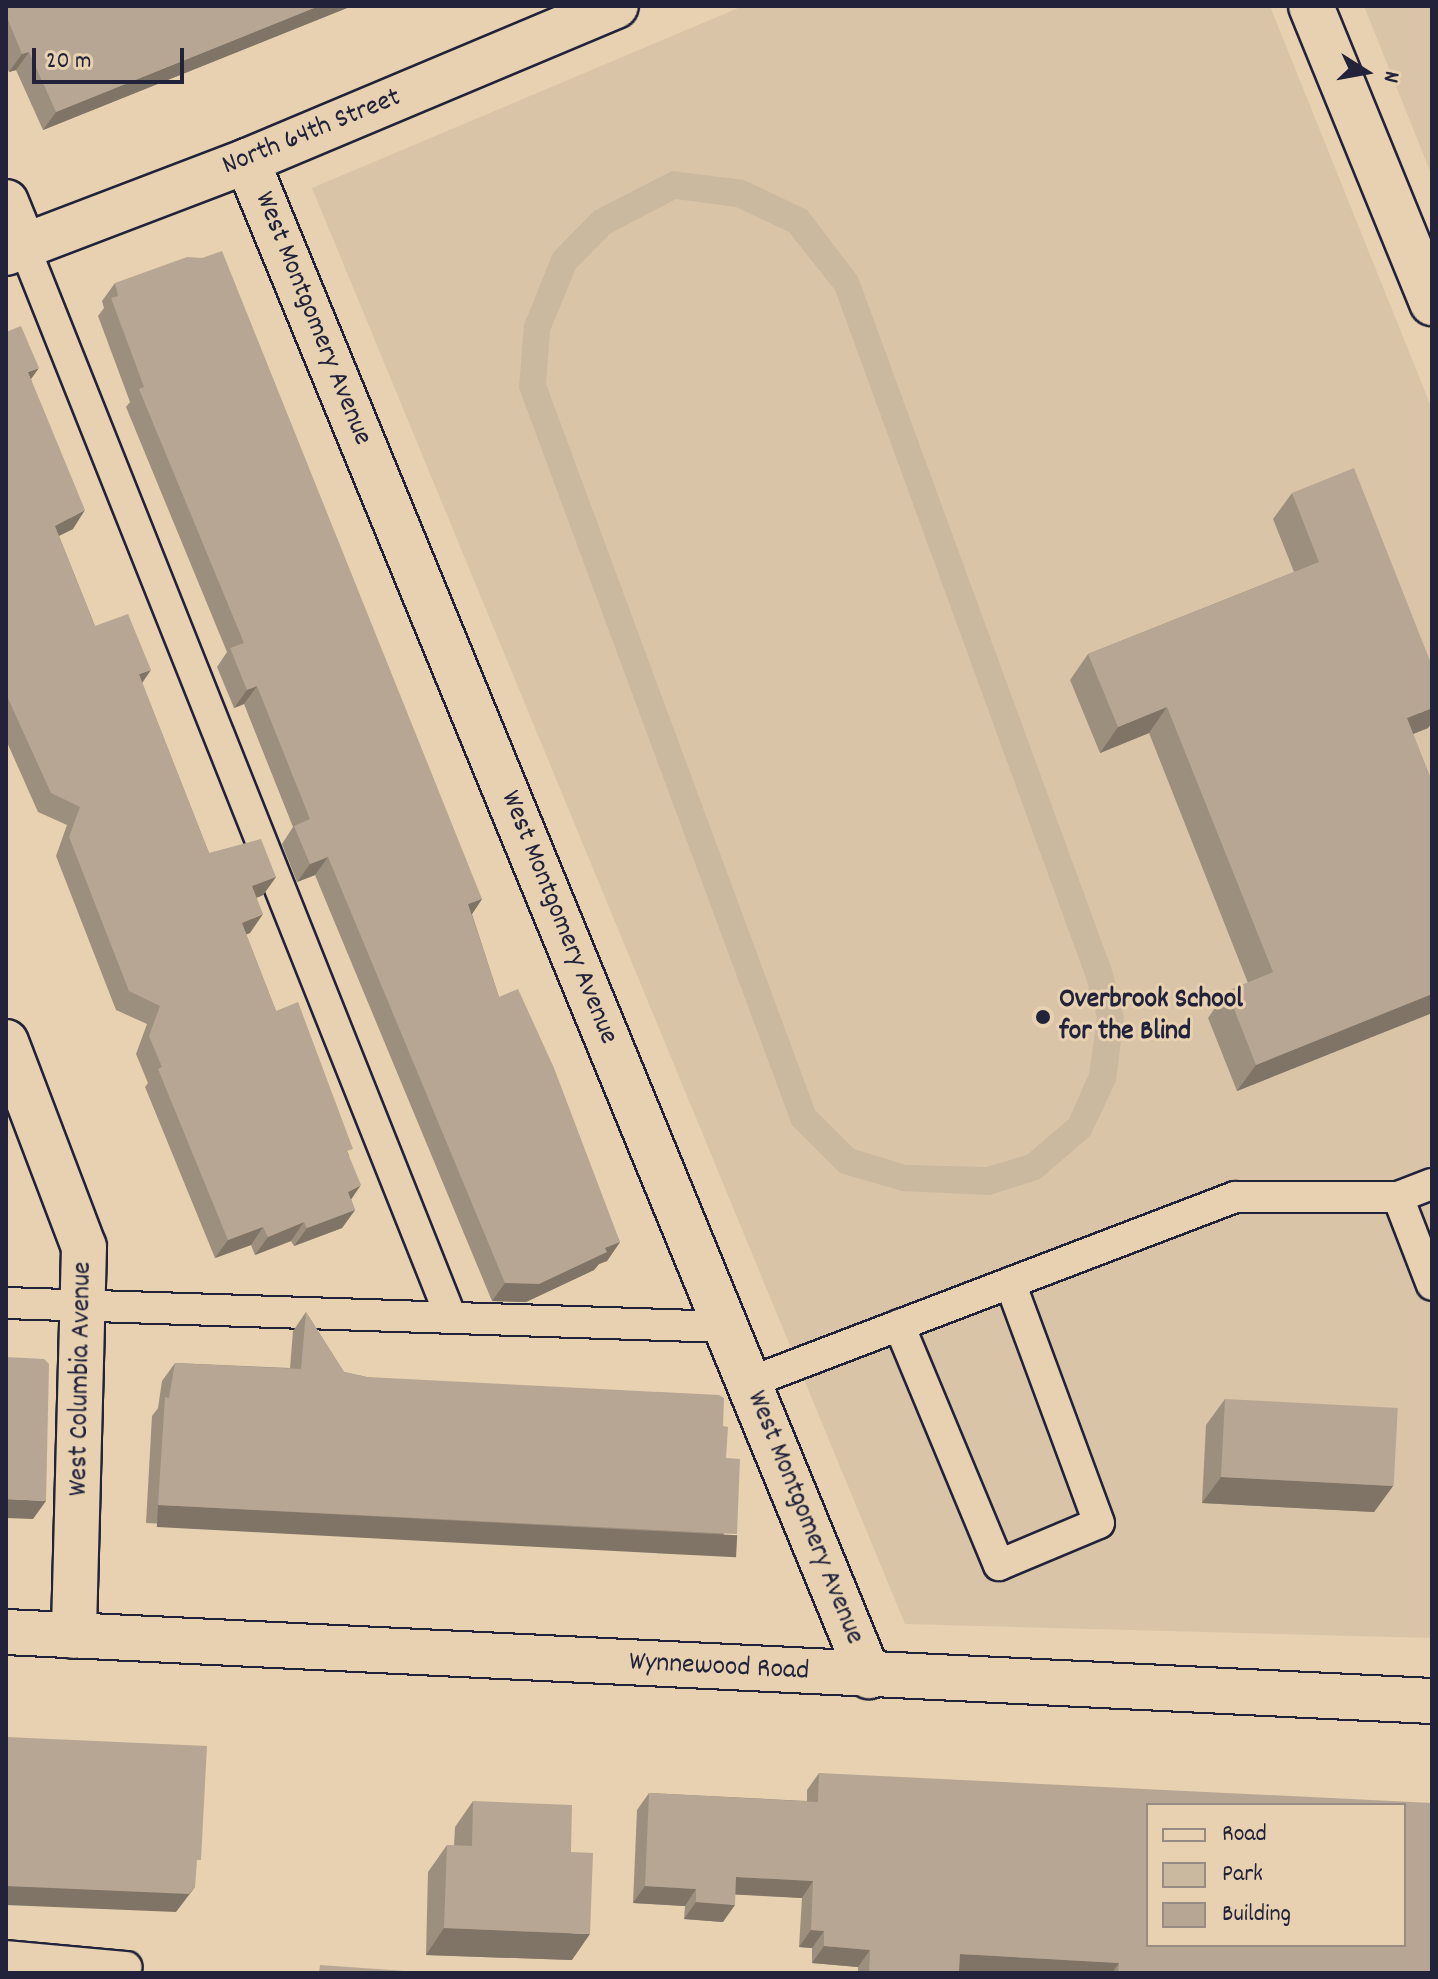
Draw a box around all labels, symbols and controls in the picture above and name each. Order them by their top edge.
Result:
scale bar [36,32,188,82]
north arrow [1326,32,1406,112]
text: 20 m [46,45,92,79]
text: N [1374,68,1406,85]
street label: North 64th Street [218,82,406,184]
street label: West Montgomery Avenue [246,187,378,451]
street label: West Montgomery Avenue [492,786,624,1050]
place label: Overbrook School for the Blind [1059,984,1243,1050]
marker: Overbrook School for the Blind [1034,1008,1052,1026]
street label: West Columbia Avenue [63,1261,101,1497]
street label: West Montgomery Avenue [738,1386,870,1650]
street label: Wynnewood Road [628,1647,810,1689]
legend [1146,1803,1406,1947]
text: Road [1222,1818,1267,1852]
text: Park [1222,1858,1263,1892]
text: Building [1222,1898,1291,1932]

